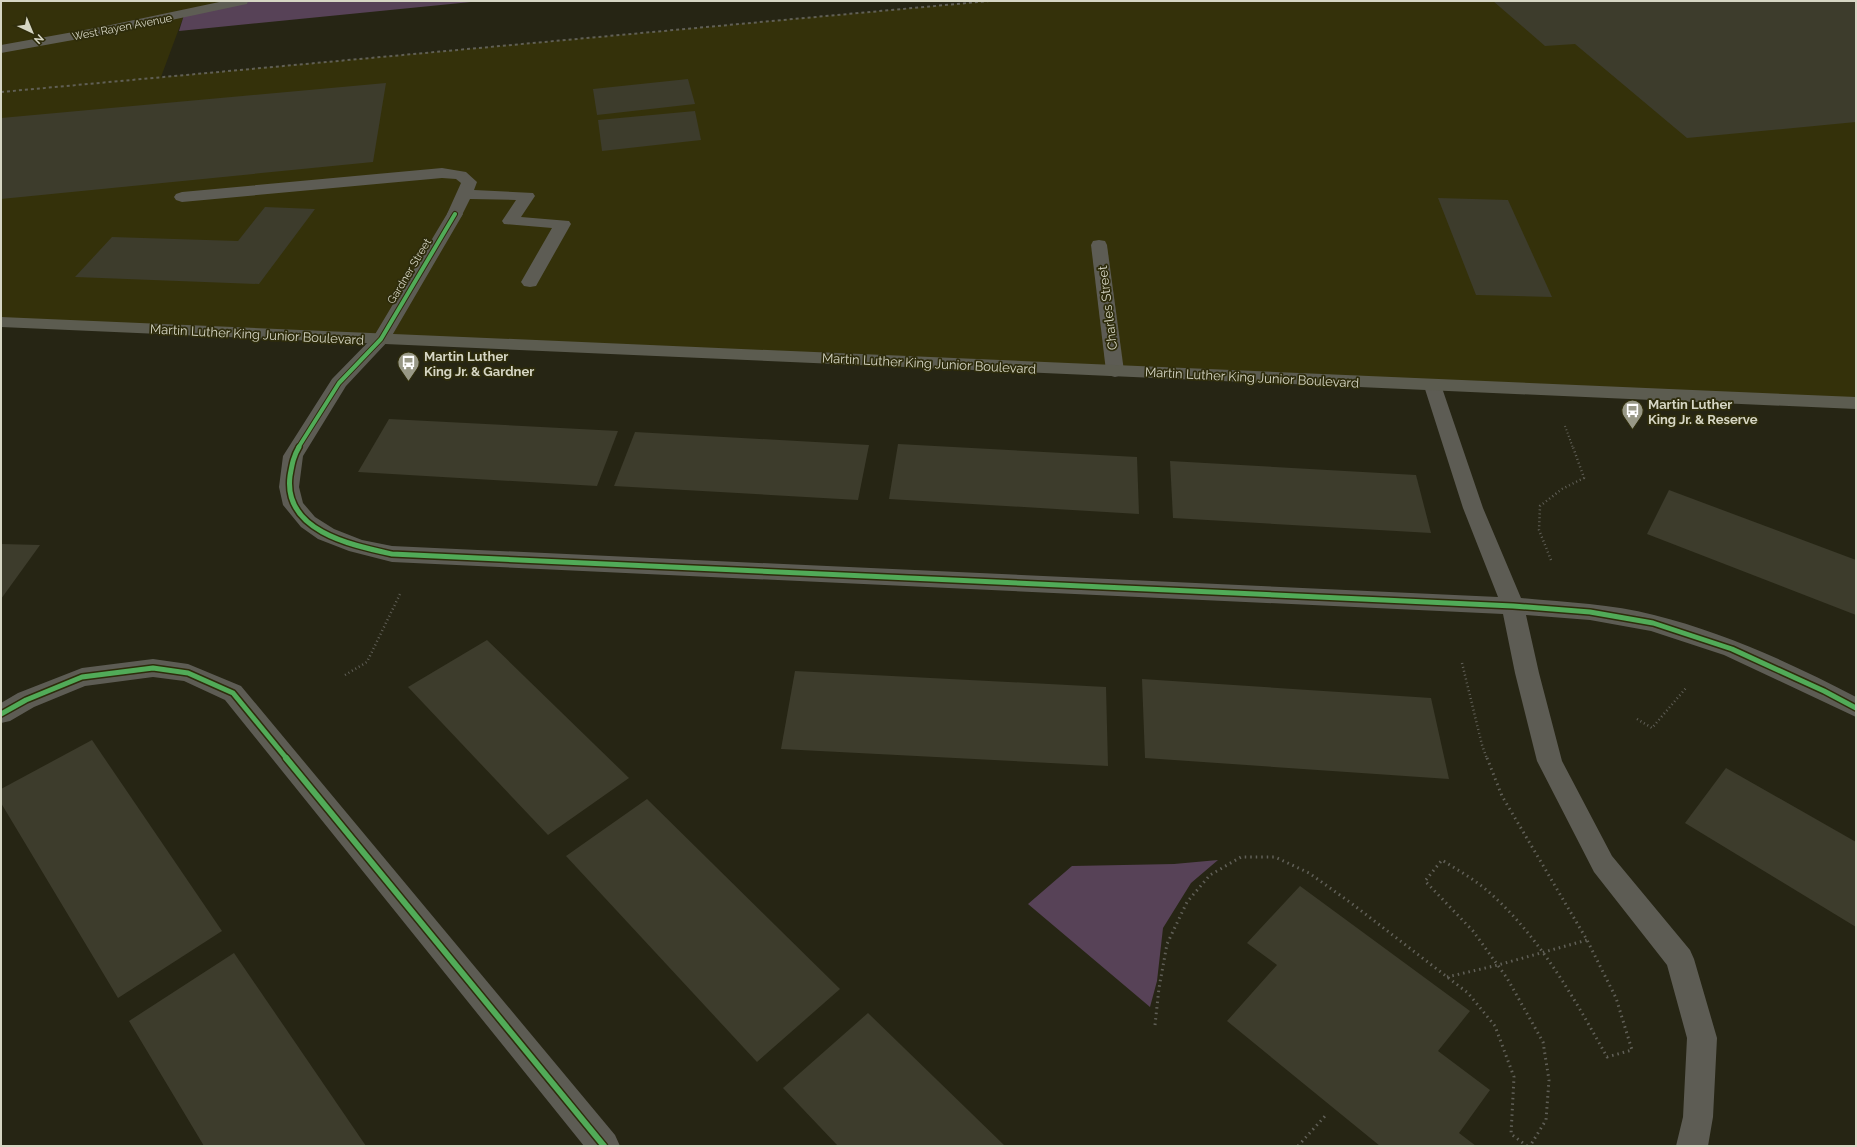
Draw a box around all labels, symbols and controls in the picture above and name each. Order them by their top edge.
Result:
street label: West Rayen Avenue [71,11,174,44]
north arrow [12,12,52,52]
text: N [31,31,46,46]
street label: Gardner Street [385,236,434,306]
street label: Charles Street [1095,264,1120,351]
street label: Martin Luther King Junior Boulevard [150,321,364,348]
place label: Martin Luther King Jr. & Gardner [424,349,534,379]
bus stop icon: Martin Luther King Jr. & Gardner [396,350,422,383]
street label: Martin Luther King Junior Boulevard [822,350,1036,377]
street label: Martin Luther King Junior Boulevard [1145,364,1359,391]
place label: Martin Luther King Jr. & Reserve [1648,397,1758,427]
bus stop icon: Martin Luther King Jr. & Reserve [1620,398,1646,431]

